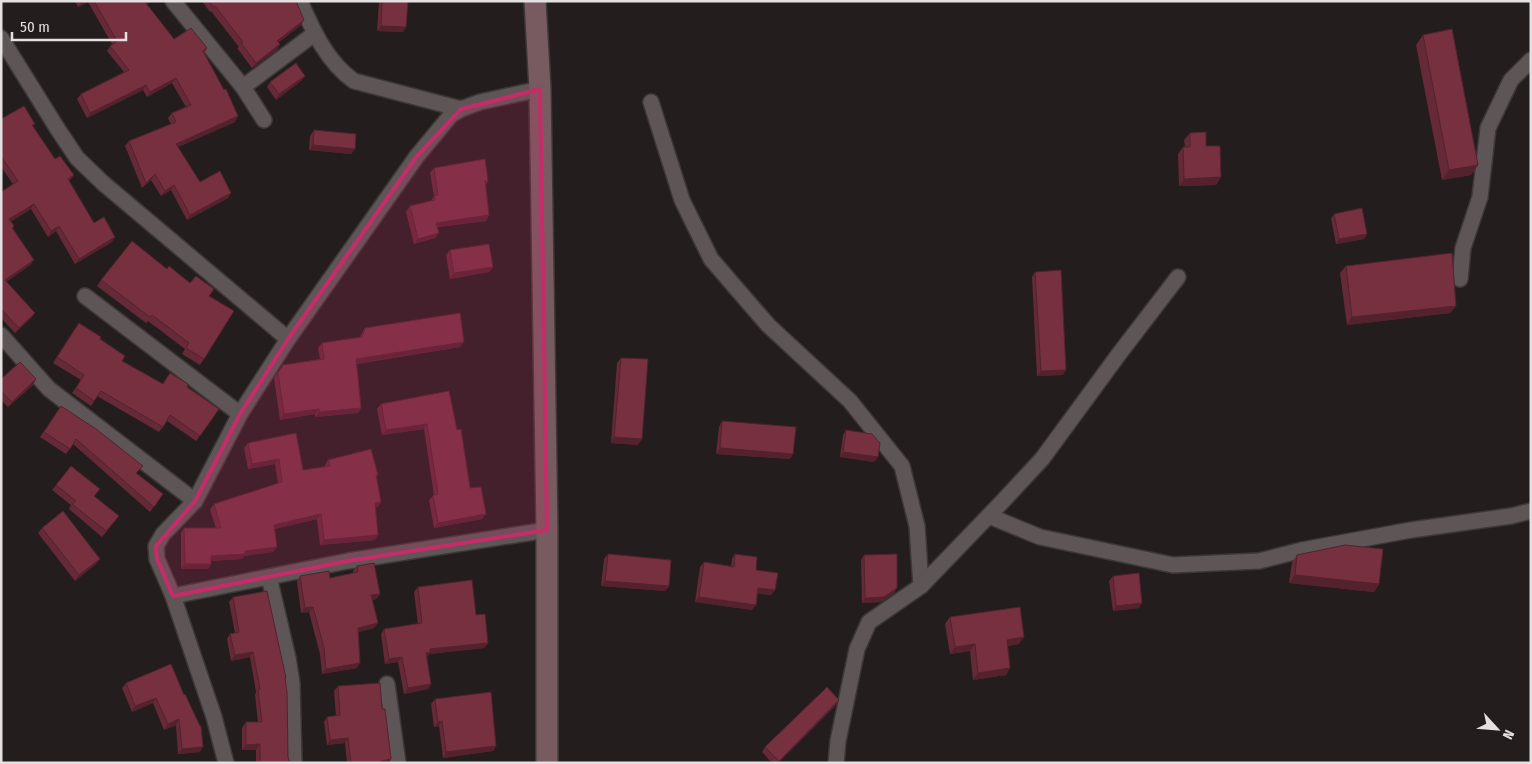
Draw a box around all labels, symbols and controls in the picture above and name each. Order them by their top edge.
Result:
scale bar [12,10,126,42]
text: 50 m [20,18,50,36]
north arrow [1472,704,1522,754]
text: N [1499,727,1518,742]

